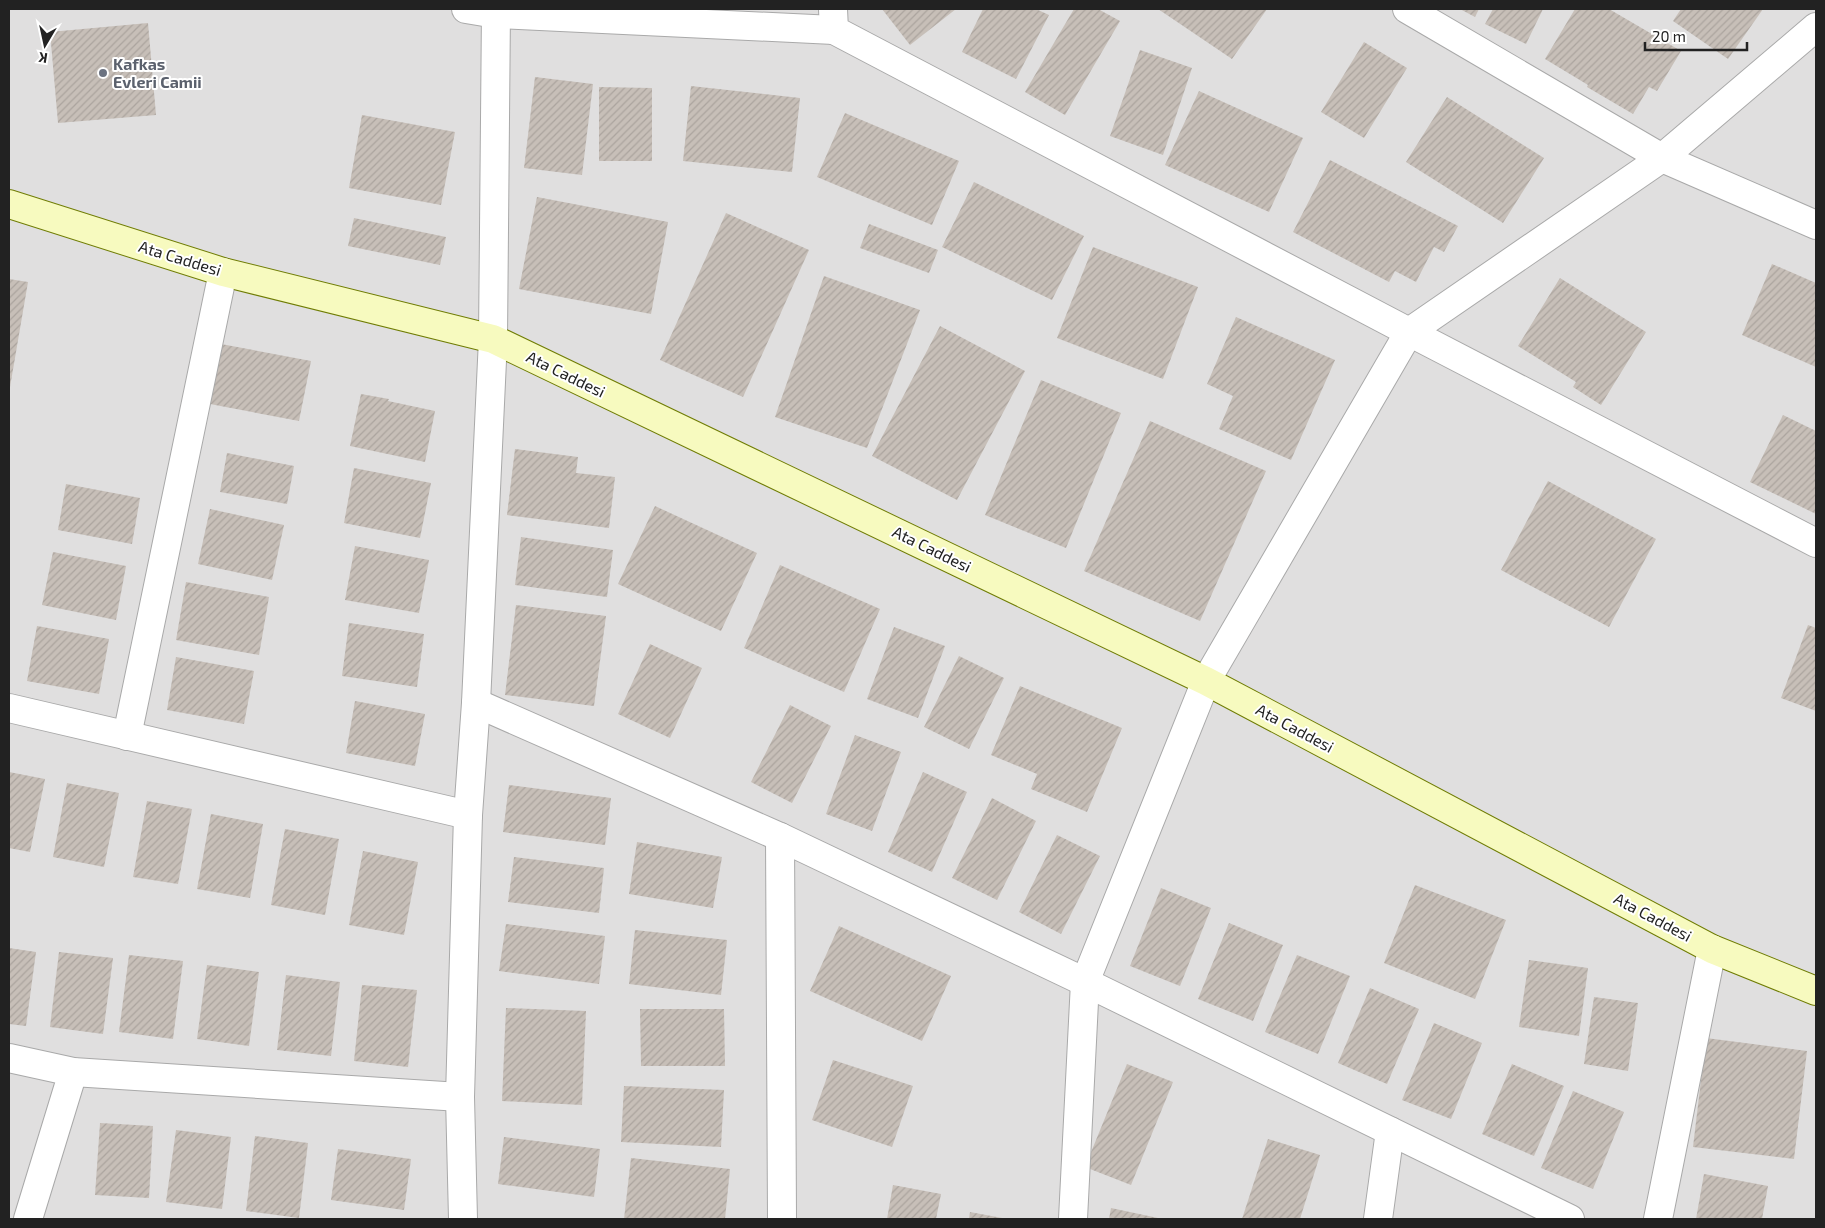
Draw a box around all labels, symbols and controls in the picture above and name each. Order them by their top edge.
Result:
north arrow [20,20,70,70]
scale bar [1645,20,1748,52]
text: 20 m [1652,27,1686,45]
text: K [37,49,49,67]
place label: Kafkas Evleri Camii [113,54,202,91]
marker: Kafkas Evleri Camii [97,67,109,79]
street label: Ata Caddesi [137,236,224,279]
street label: Ata Caddesi [524,346,609,401]
street label: Ata Caddesi [890,521,975,576]
street label: Ata Caddesi [1253,699,1337,756]
street label: Ata Caddesi [1611,888,1695,945]

